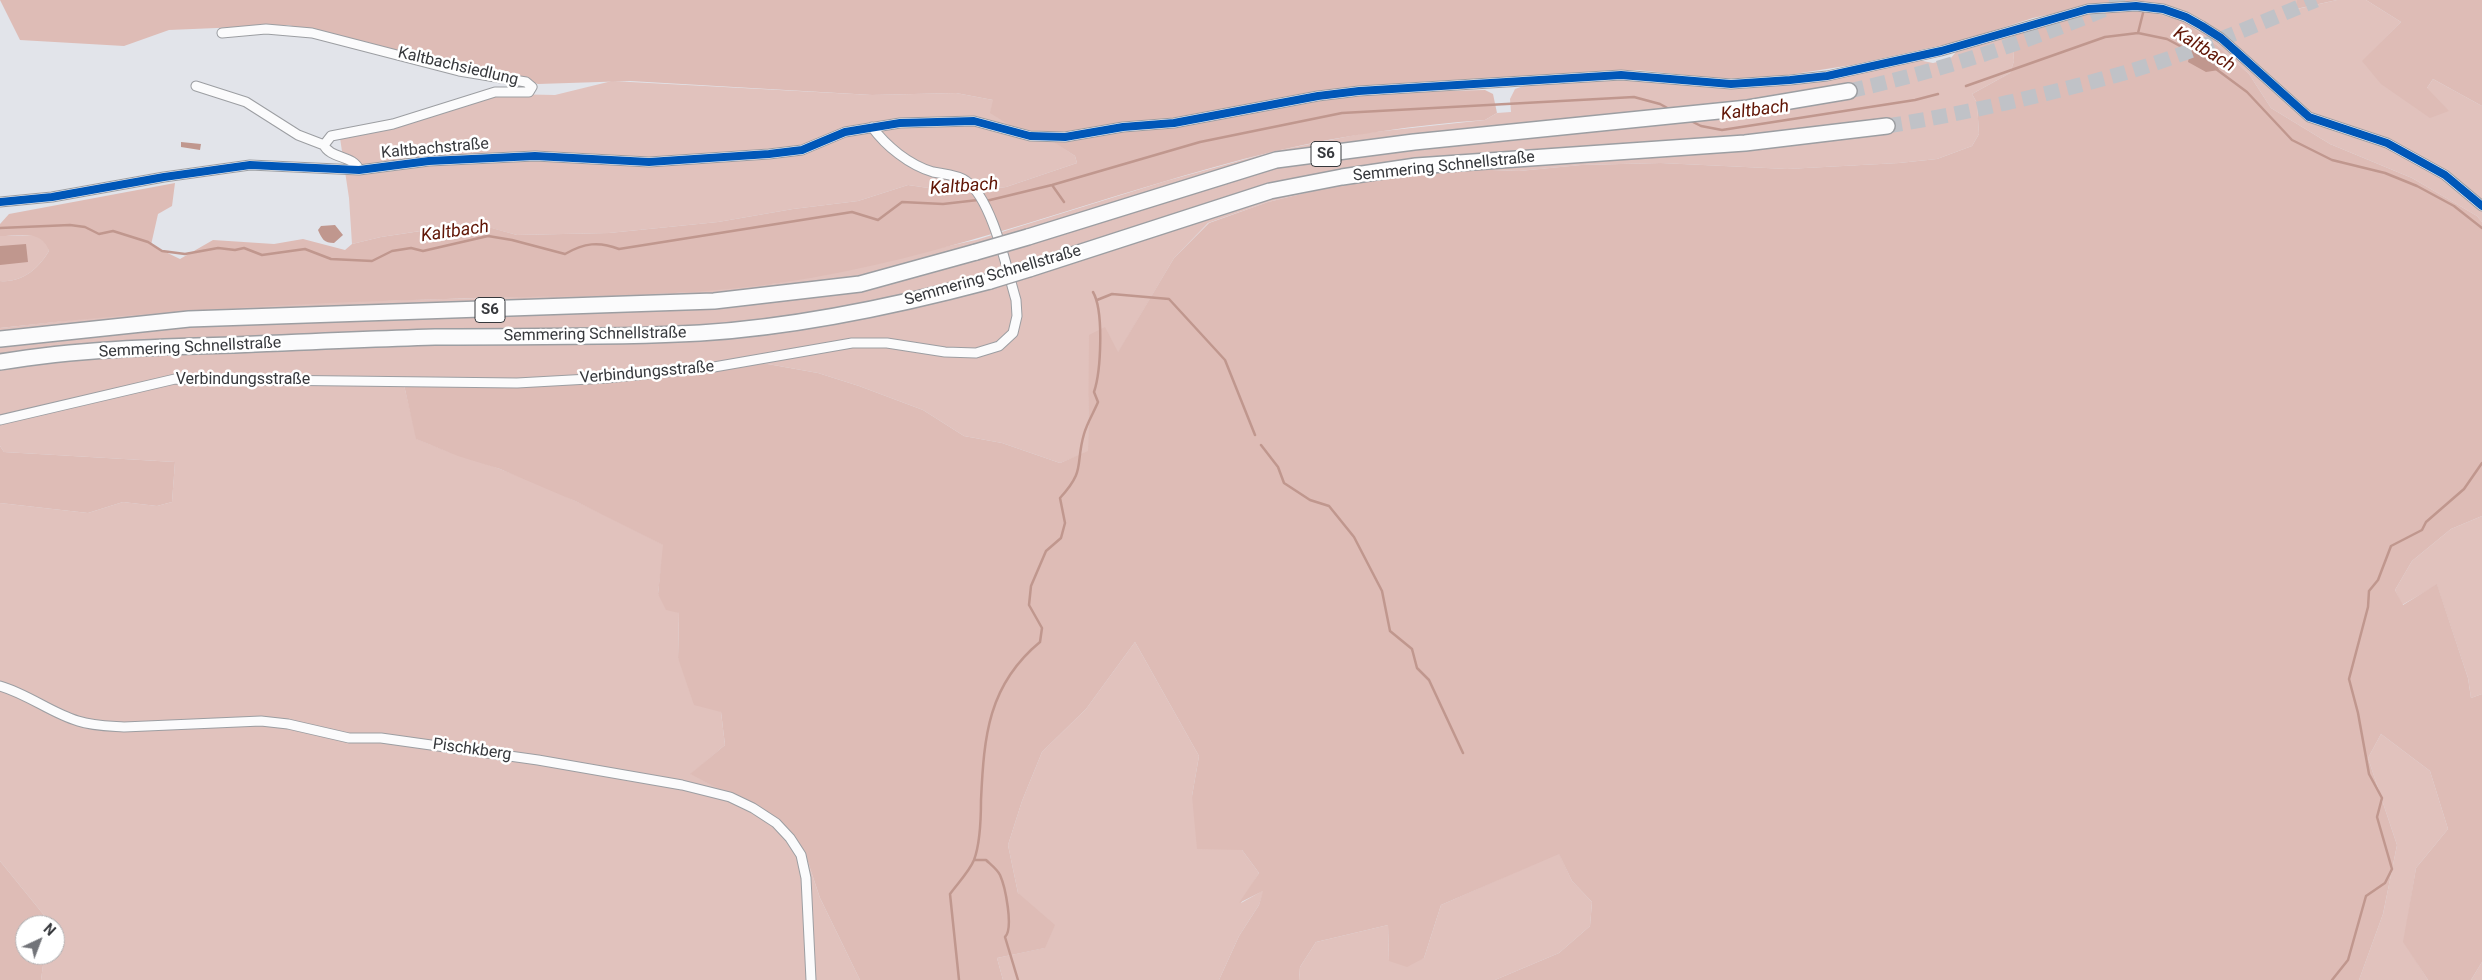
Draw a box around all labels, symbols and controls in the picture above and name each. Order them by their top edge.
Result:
water label: Kaltbach [2169,23,2239,77]
street label: Kaltbachsiedlung [396,44,520,90]
water label: Kaltbach [1720,96,1790,126]
street label: Kaltbachstraße [380,135,490,163]
road number: S6 [1311,142,1341,166]
street label: Semmering Schnellstraße [1352,148,1536,186]
water label: Kaltbach [929,174,999,200]
water label: Kaltbach [420,217,490,247]
street label: Semmering Schnellstraße [903,242,1083,310]
road number: S6 [475,298,505,322]
street label: Semmering Schnellstraße [503,324,687,346]
street label: Semmering Schnellstraße [98,334,282,362]
street label: Verbindungsstraße [579,358,715,388]
street label: Verbindungsstraße [176,370,310,390]
street label: Pischkberg [431,735,513,765]
north arrow [15,915,65,965]
text: N [40,921,59,939]

